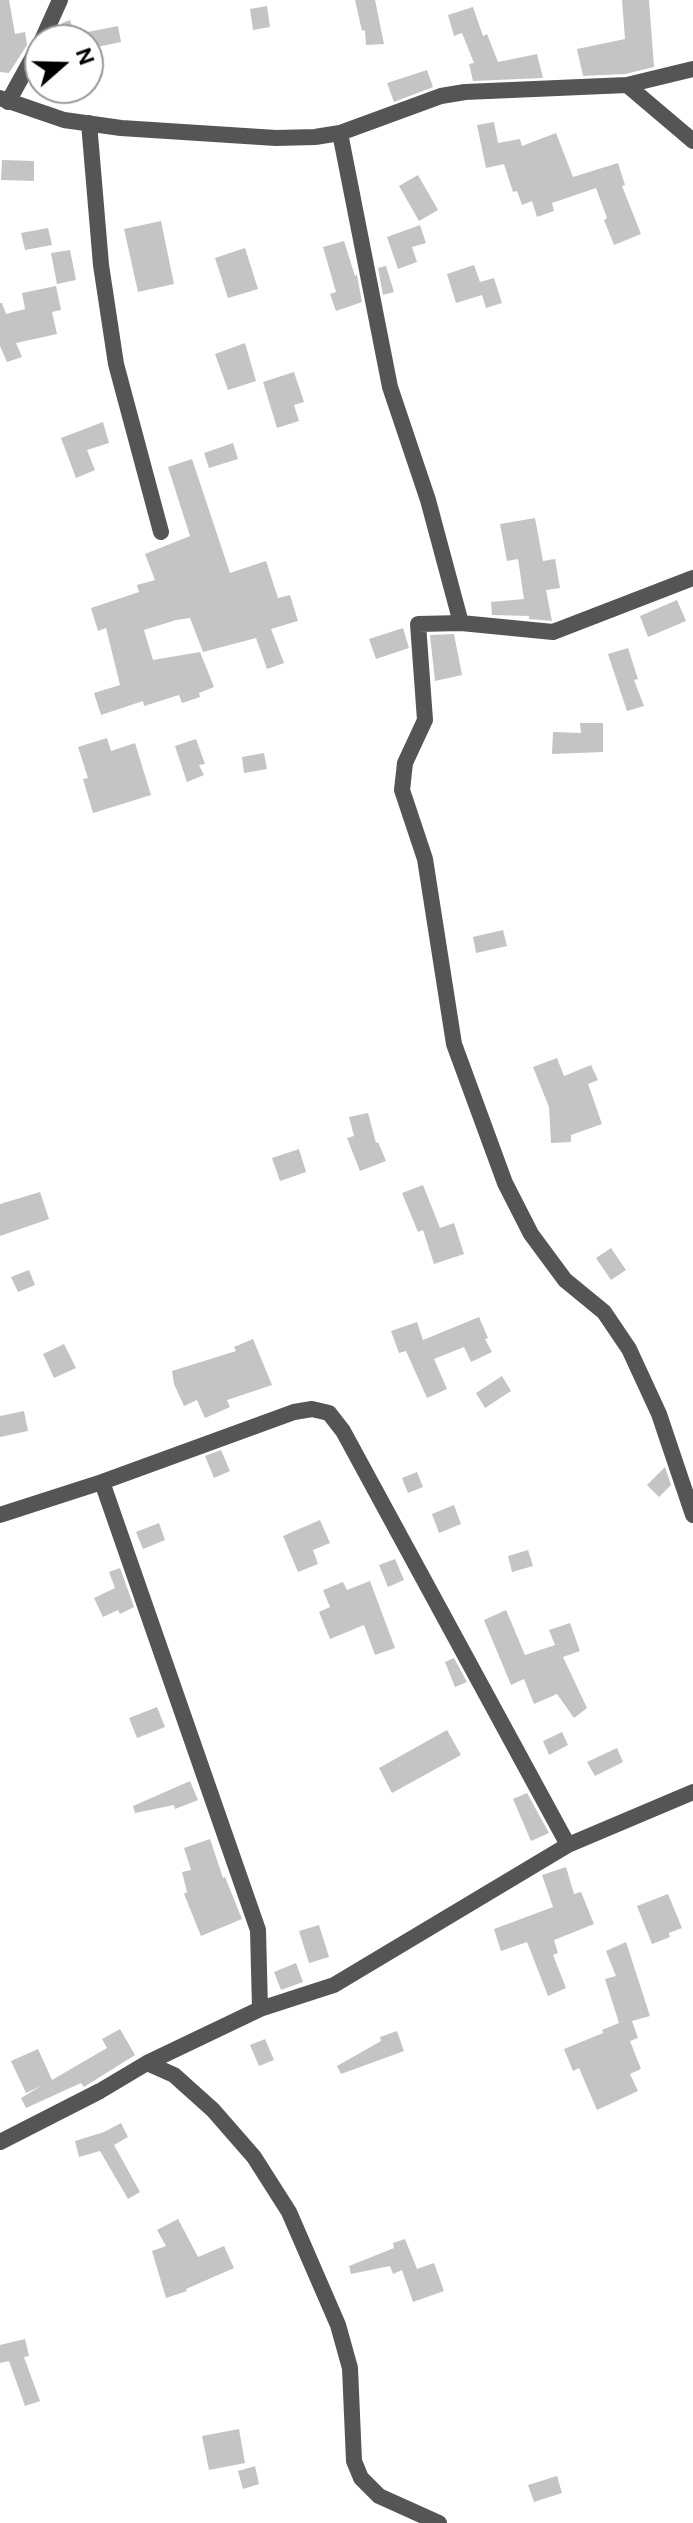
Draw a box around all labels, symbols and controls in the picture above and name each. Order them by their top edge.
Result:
north arrow [24,24,104,104]
text: N [69,44,102,69]

